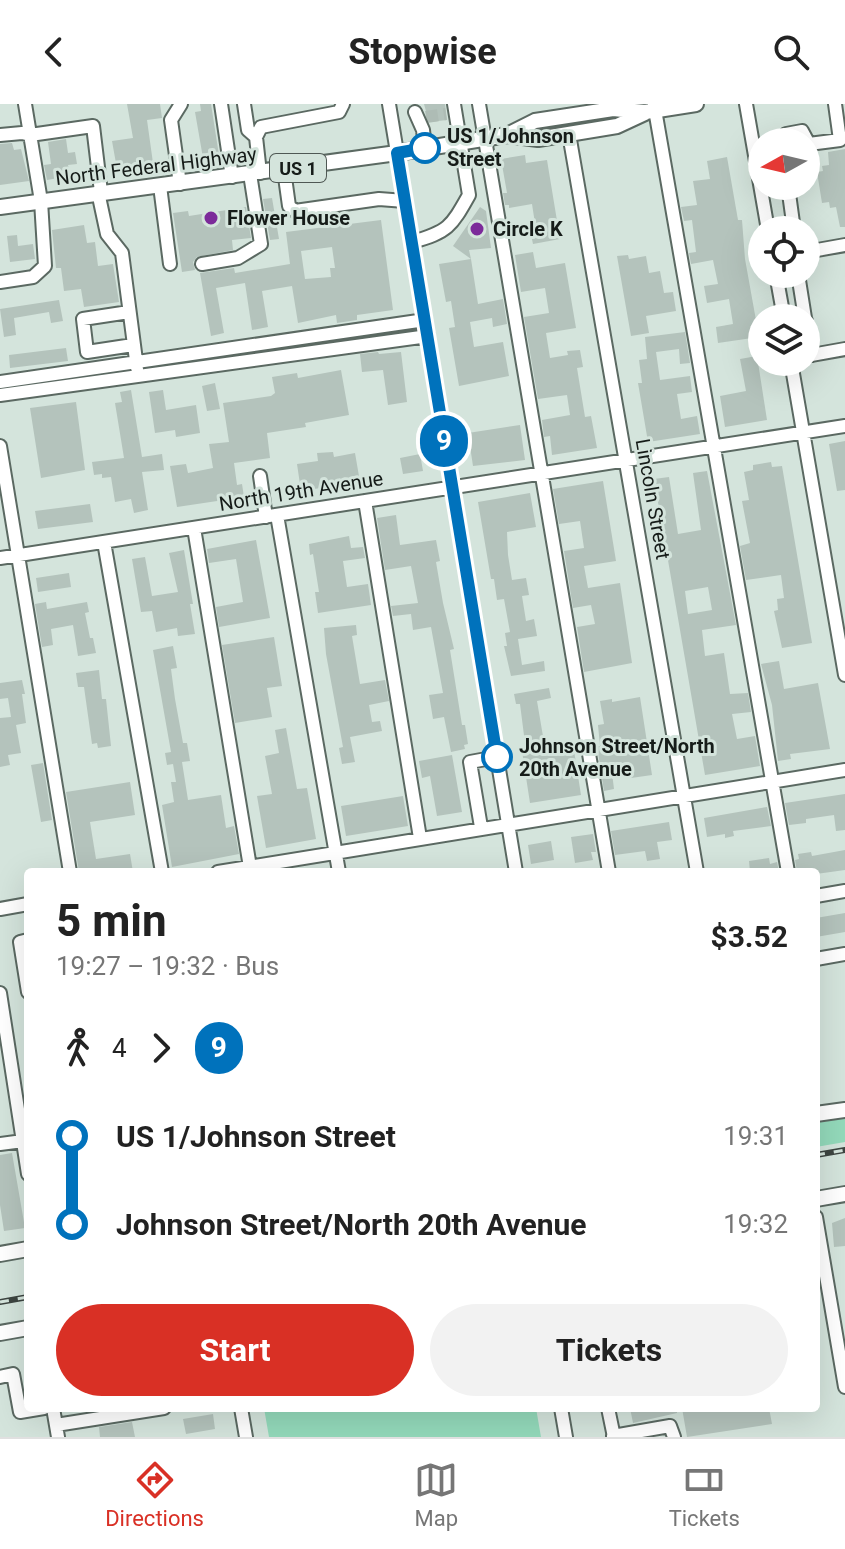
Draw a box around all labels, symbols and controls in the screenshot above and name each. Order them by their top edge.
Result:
icon: back [32,30,76,74]
icon: search [769,30,813,74]
text: Stopwise [348,31,497,73]
place label: US 1/Johnson Street [447,124,574,171]
north arrow [748,128,820,200]
map controls [748,128,820,376]
marker: US 1/Johnson Street [410,133,440,163]
street label: North Federal Highway [54,142,258,190]
road number: US 1 [270,154,326,182]
place label: Flower House [227,206,350,230]
marker: Flower House [202,209,220,227]
button: locate [748,216,820,288]
place label: Circle K [493,217,563,241]
marker: Circle K [468,220,486,238]
button: layers [748,304,820,376]
line badge: 9 [418,415,470,467]
text: 9 [436,424,452,457]
street label: Lincoln Street [631,437,675,561]
street label: North 19th Avenue [217,466,385,516]
place label: Johnson Street/North 20th Avenue [519,734,715,781]
marker: Johnson Street/North 20th Avenue [482,742,512,772]
text: 5 min [56,895,167,947]
text: $3.52 [710,919,788,954]
text: 19:27 – 19:32 · Bus [56,951,279,981]
icon: walk [56,1026,100,1070]
icon: forward [139,1026,183,1070]
text: 9 [211,1031,227,1064]
text: 4 [112,1033,127,1063]
text: US 1/Johnson Street [116,1119,396,1154]
text: 19:31 [723,1121,788,1151]
text: Johnson Street/North 20th Avenue [116,1207,586,1242]
text: 19:32 [723,1209,788,1239]
button: Start [56,1304,414,1396]
button: Tickets [430,1304,788,1396]
tab: Directions [105,1458,204,1531]
tab: Map [414,1458,458,1531]
tab: Tickets [669,1458,740,1531]

